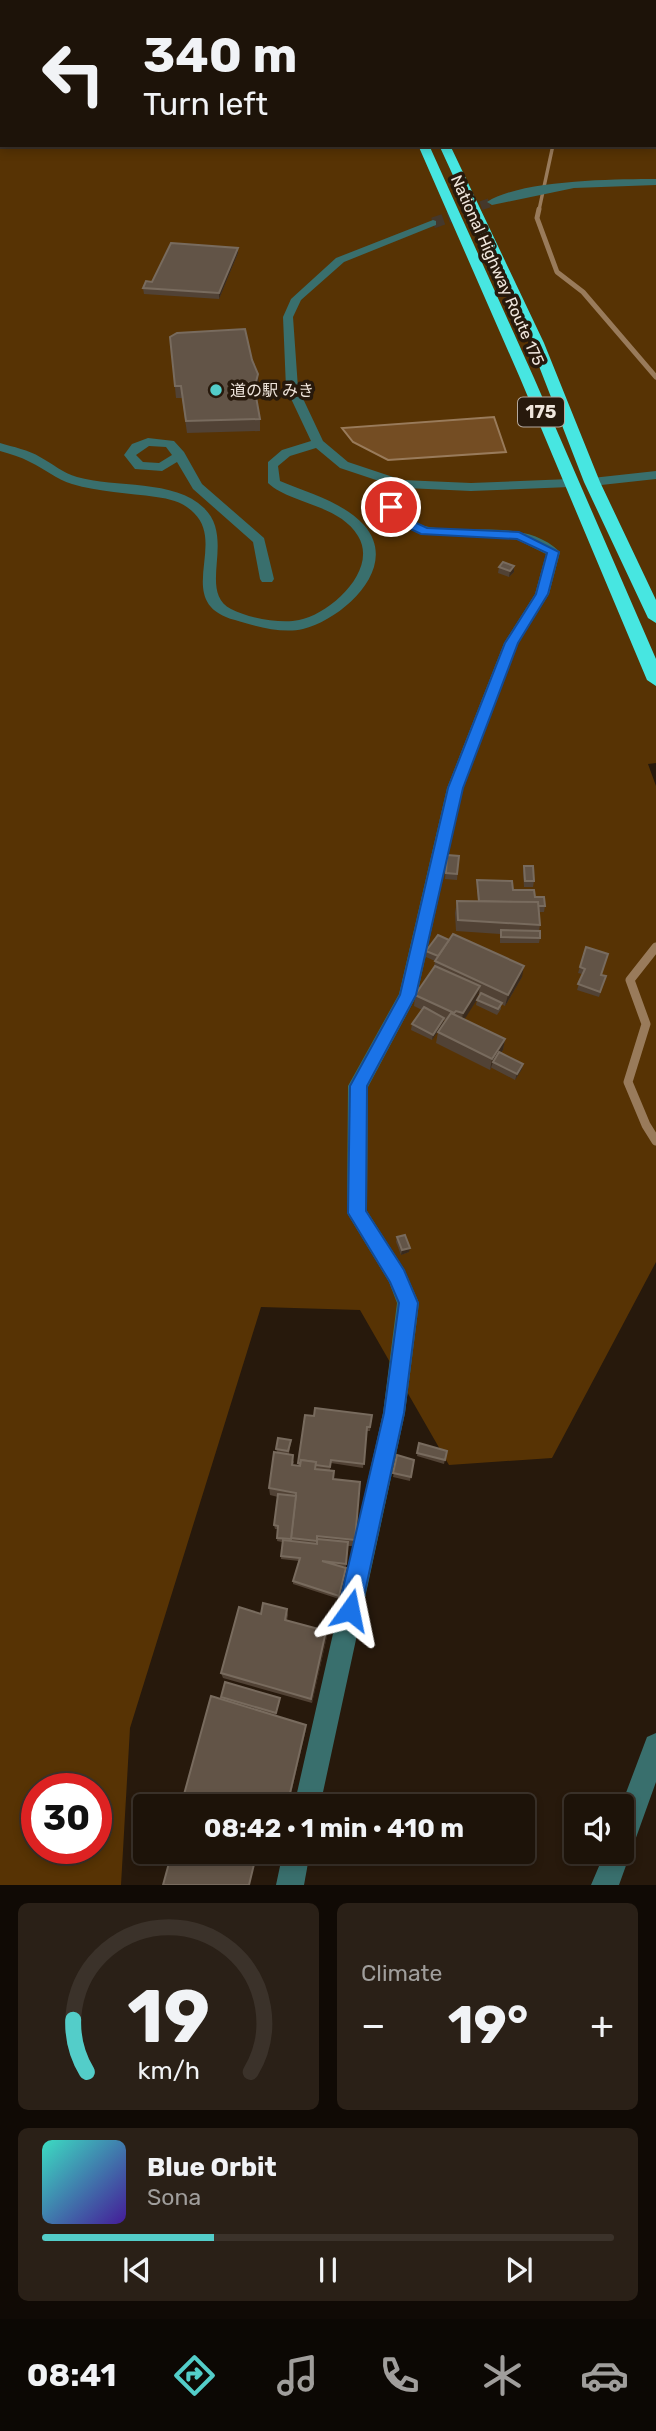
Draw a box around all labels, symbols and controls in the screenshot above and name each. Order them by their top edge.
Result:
text: 340 m [143,26,297,84]
icon: left [28,28,119,119]
text: Turn left [143,85,268,123]
street label: National Highway Route 175 [447,172,548,368]
place label: 道の駅 みき [230,381,314,400]
marker: 道の駅 みき [208,382,224,398]
road number: 175 [518,398,564,426]
pin [361,477,421,537]
icon: arrive [372,488,410,526]
position arrow [313,1573,387,1647]
speed limit sign: 30 [21,1773,112,1864]
map controls [564,1794,634,1864]
button: sound [564,1794,634,1864]
text: 08:42 · 1 min · 410 m [204,1813,464,1844]
text: Climate [361,1959,442,1987]
text: 19 [127,1975,210,2061]
text: 19° [448,1994,528,2056]
text: − [361,2002,386,2048]
text: + [590,2002,614,2048]
text: km/h [137,2056,200,2085]
text: Blue Orbit [147,2152,277,2183]
text: Sona [147,2183,201,2211]
icon: previous [118,2251,156,2289]
icon: pause [309,2251,347,2289]
icon: next [500,2251,538,2289]
icon: directions [170,2351,219,2400]
icon: music [273,2351,322,2400]
icon: phone [375,2351,424,2400]
icon: climate [478,2351,527,2400]
icon: car [580,2351,629,2400]
text: 08:41 [27,2356,117,2394]

